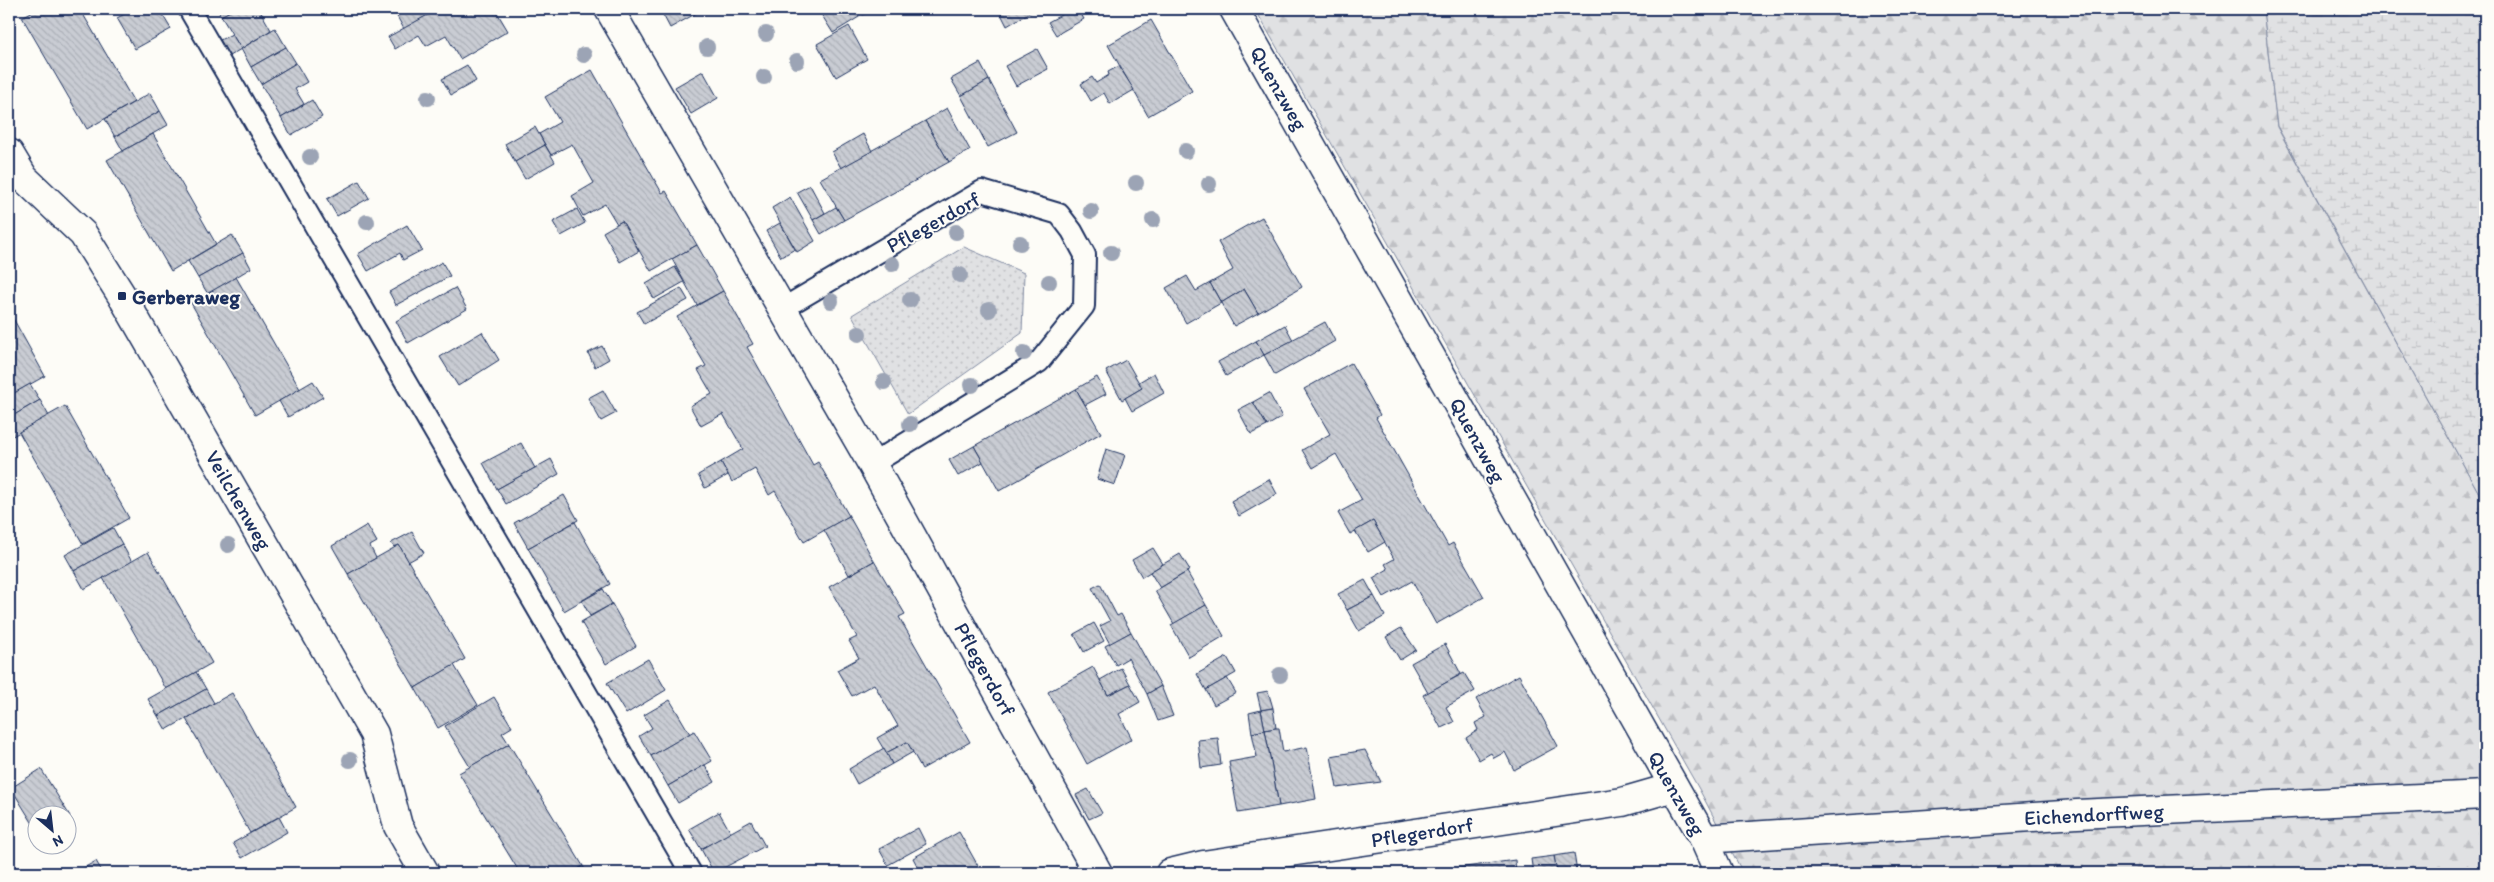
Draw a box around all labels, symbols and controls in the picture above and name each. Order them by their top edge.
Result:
street label: Quenzweg [1245,41,1313,135]
street label: Pflegerdorf [882,186,984,258]
place label: Gerberaweg [132,284,240,310]
marker: Gerberaweg [116,290,128,302]
street label: Quenzweg [1444,393,1512,487]
street label: Veilchenweg [201,446,278,554]
street label: Pflegerdorf [949,618,1021,720]
street label: Quenzweg [1643,746,1711,840]
street label: Eichendorffweg [2023,798,2165,830]
north arrow [28,804,78,854]
street label: Pflegerdorf [1369,812,1475,852]
text: N [50,831,66,851]

